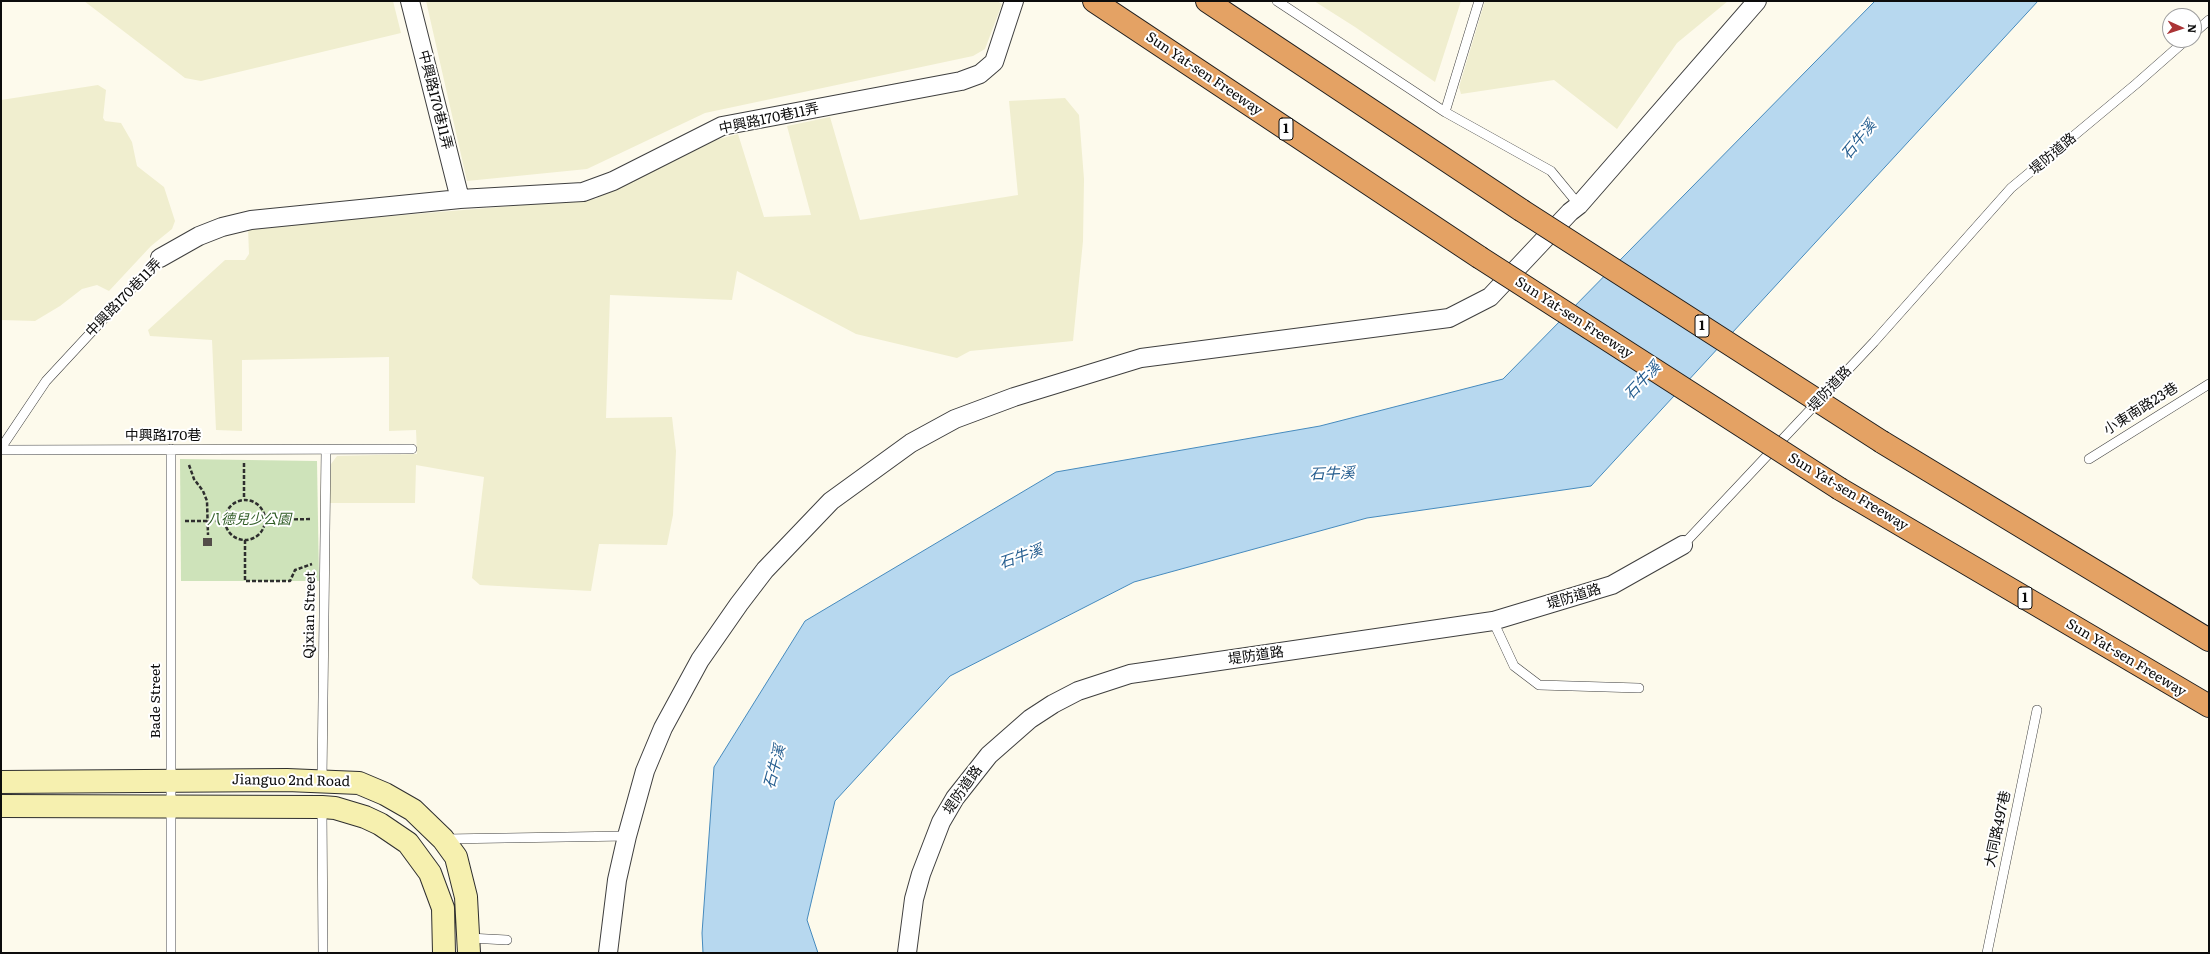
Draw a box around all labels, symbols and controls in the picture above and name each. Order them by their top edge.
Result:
north arrow [2162,8,2202,48]
text: N [2185,24,2201,34]
street label: Sun Yat-sen Freeway [1143,29,1265,119]
street label: 中興路170巷11弄 [415,49,455,151]
street label: 中興路170巷11弄 [717,100,821,138]
water label: 石牛溪 [1838,117,1880,163]
road number: 1 [1279,118,1293,140]
street label: 堤防道路 [2026,130,2080,178]
street label: 中興路170巷11弄 [83,256,165,340]
street label: Sun Yat-sen Freeway [1512,274,1636,362]
road number: 1 [1695,315,1709,337]
water label: 石牛溪 [1621,358,1665,404]
street label: 堤防道路 [1805,363,1855,415]
street label: 小東南路23巷 [2101,379,2181,439]
street label: 中興路170巷 [125,428,201,444]
street label: Sun Yat-sen Freeway [1785,450,1911,534]
water label: 石牛溪 [1309,464,1355,484]
park label: 八德兒少公園 [207,512,291,528]
water label: 石牛溪 [997,541,1045,573]
street label: Qixian Street [301,571,319,659]
street label: 堤防道路 [1545,581,1603,613]
road number: 1 [2018,587,2032,609]
street label: Sun Yat-sen Freeway [2063,616,2189,700]
street label: 堤防道路 [1227,644,1285,668]
street label: Bade Street [148,663,164,739]
water label: 石牛溪 [760,743,790,791]
street label: 堤防道路 [940,762,986,818]
street label: Jianguo 2nd Road [232,772,350,790]
street label: 大同路497巷 [1982,789,2014,869]

